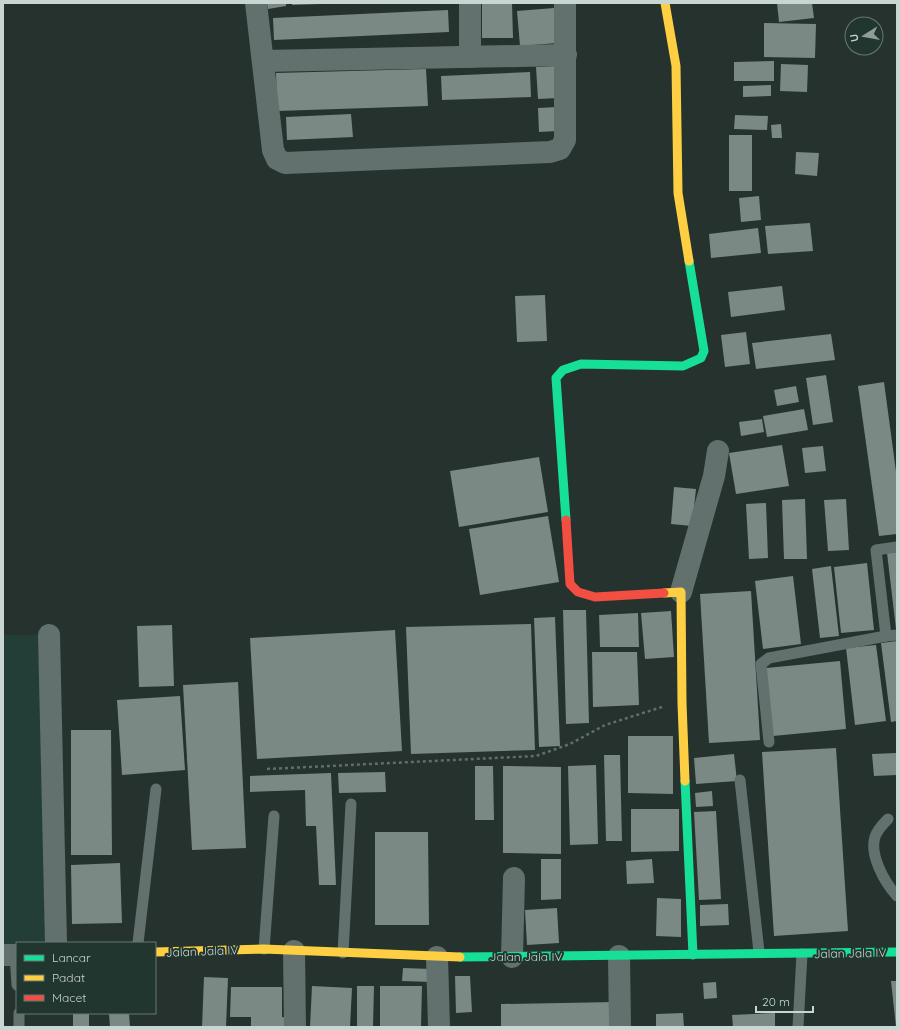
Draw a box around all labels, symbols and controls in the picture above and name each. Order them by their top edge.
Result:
north arrow [844,16,884,56]
text: U [847,33,862,43]
legend [16,942,156,1014]
street label: Jalan Jala IV [165,942,239,960]
street label: Jalan Jala IV [813,945,887,961]
street label: Jalan Jala IV [490,949,562,964]
text: Lancar [52,950,91,965]
text: Padat [52,970,85,985]
scale bar [756,988,813,1014]
text: Macet [52,990,86,1005]
text: 20 m [762,994,790,1009]

